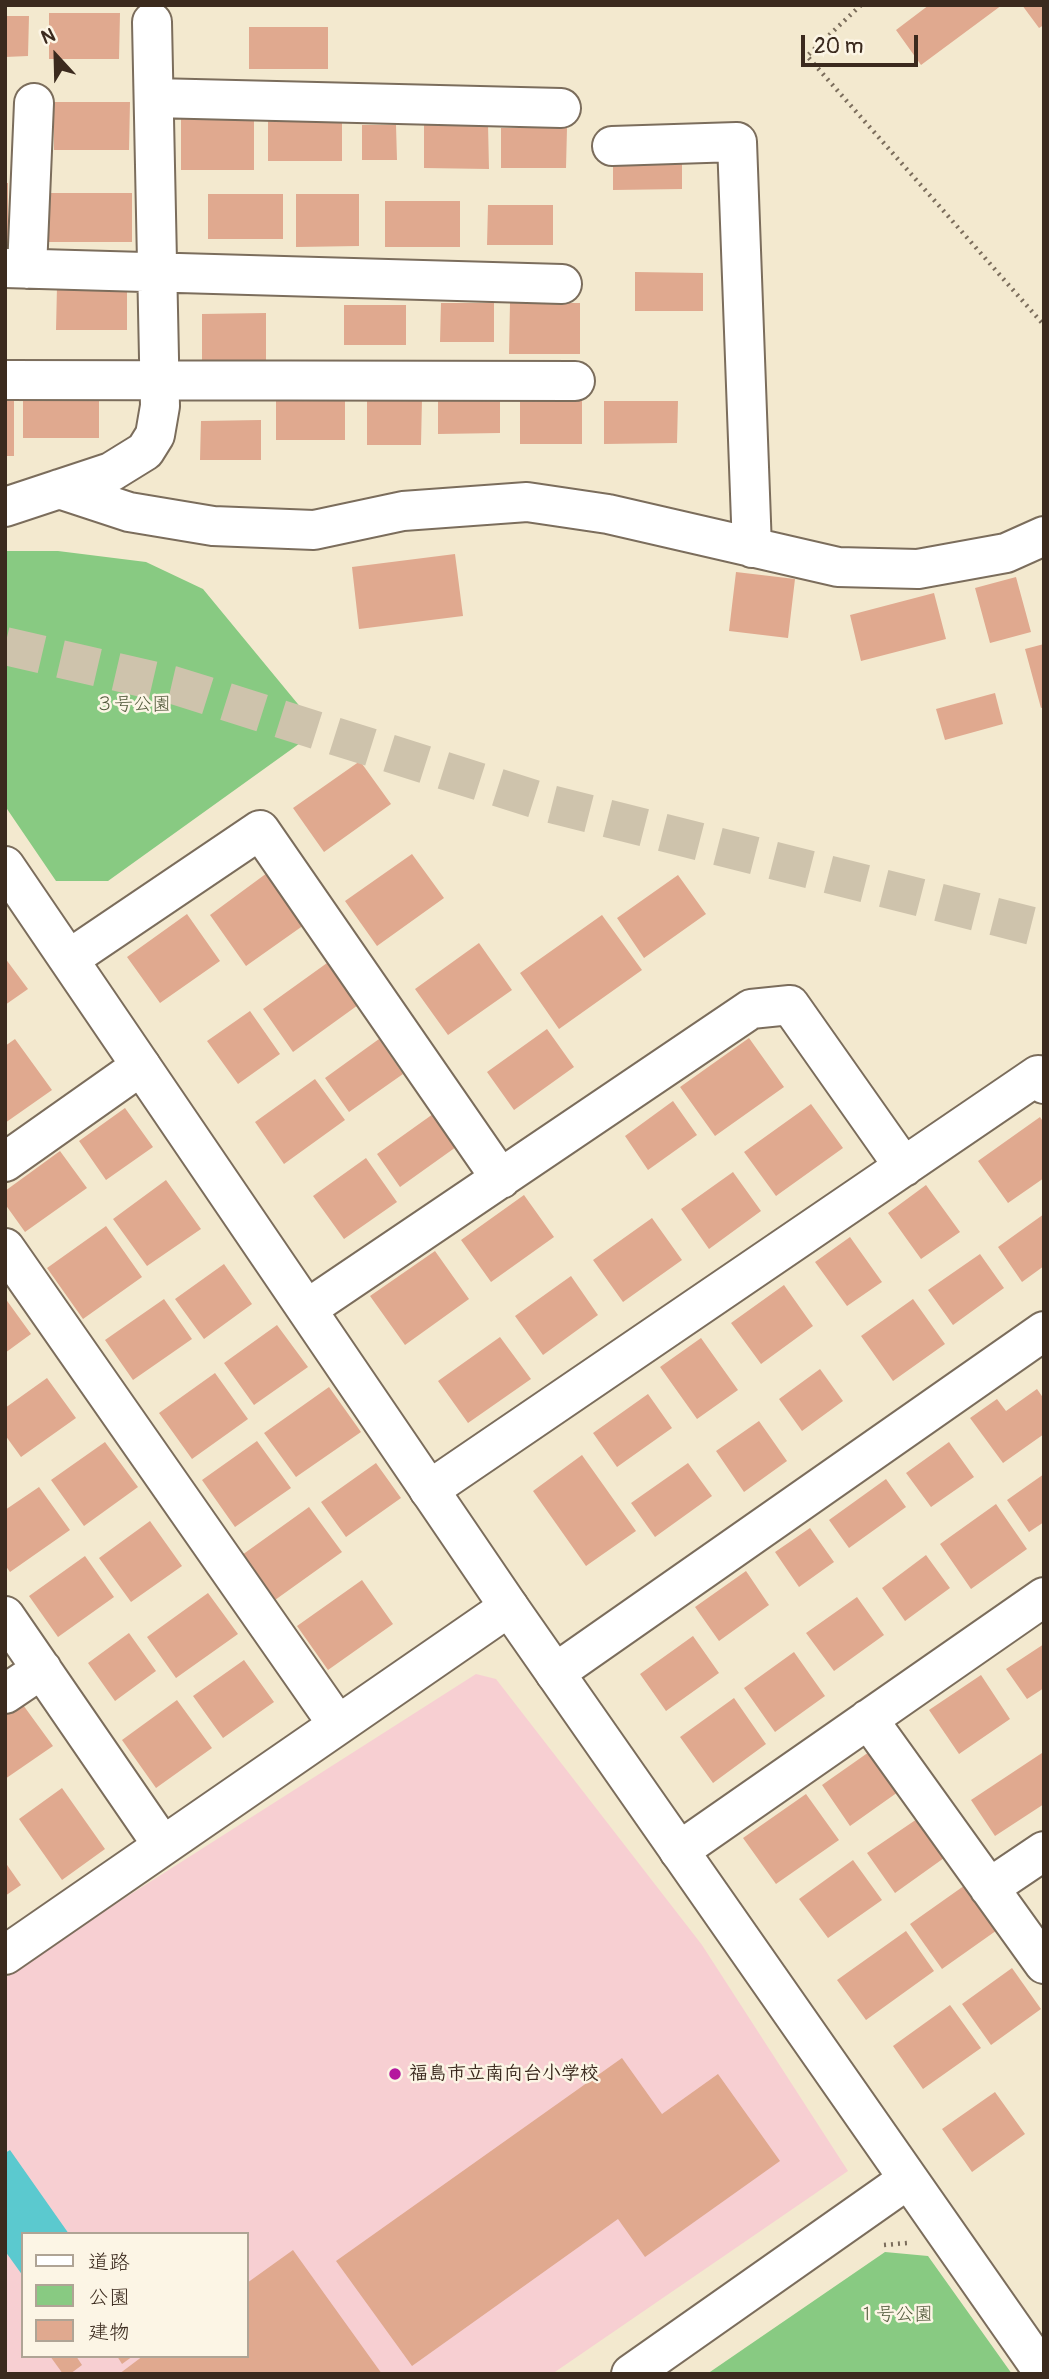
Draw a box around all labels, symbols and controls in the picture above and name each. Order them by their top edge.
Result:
north arrow [21,21,91,91]
scale bar [804,21,921,65]
text: N [38,23,59,50]
text: 20 m [814,33,863,60]
park label: ３号公園 [95,694,171,716]
place label: 福島市立南向台小学校 [409,2063,599,2085]
marker: 福島市立南向台小学校 [387,2066,403,2082]
legend [21,2232,248,2358]
text: 道路 [88,2249,130,2276]
text: 公園 [88,2284,130,2311]
park label: １号公園 [857,2304,933,2326]
text: 建物 [88,2319,130,2346]

